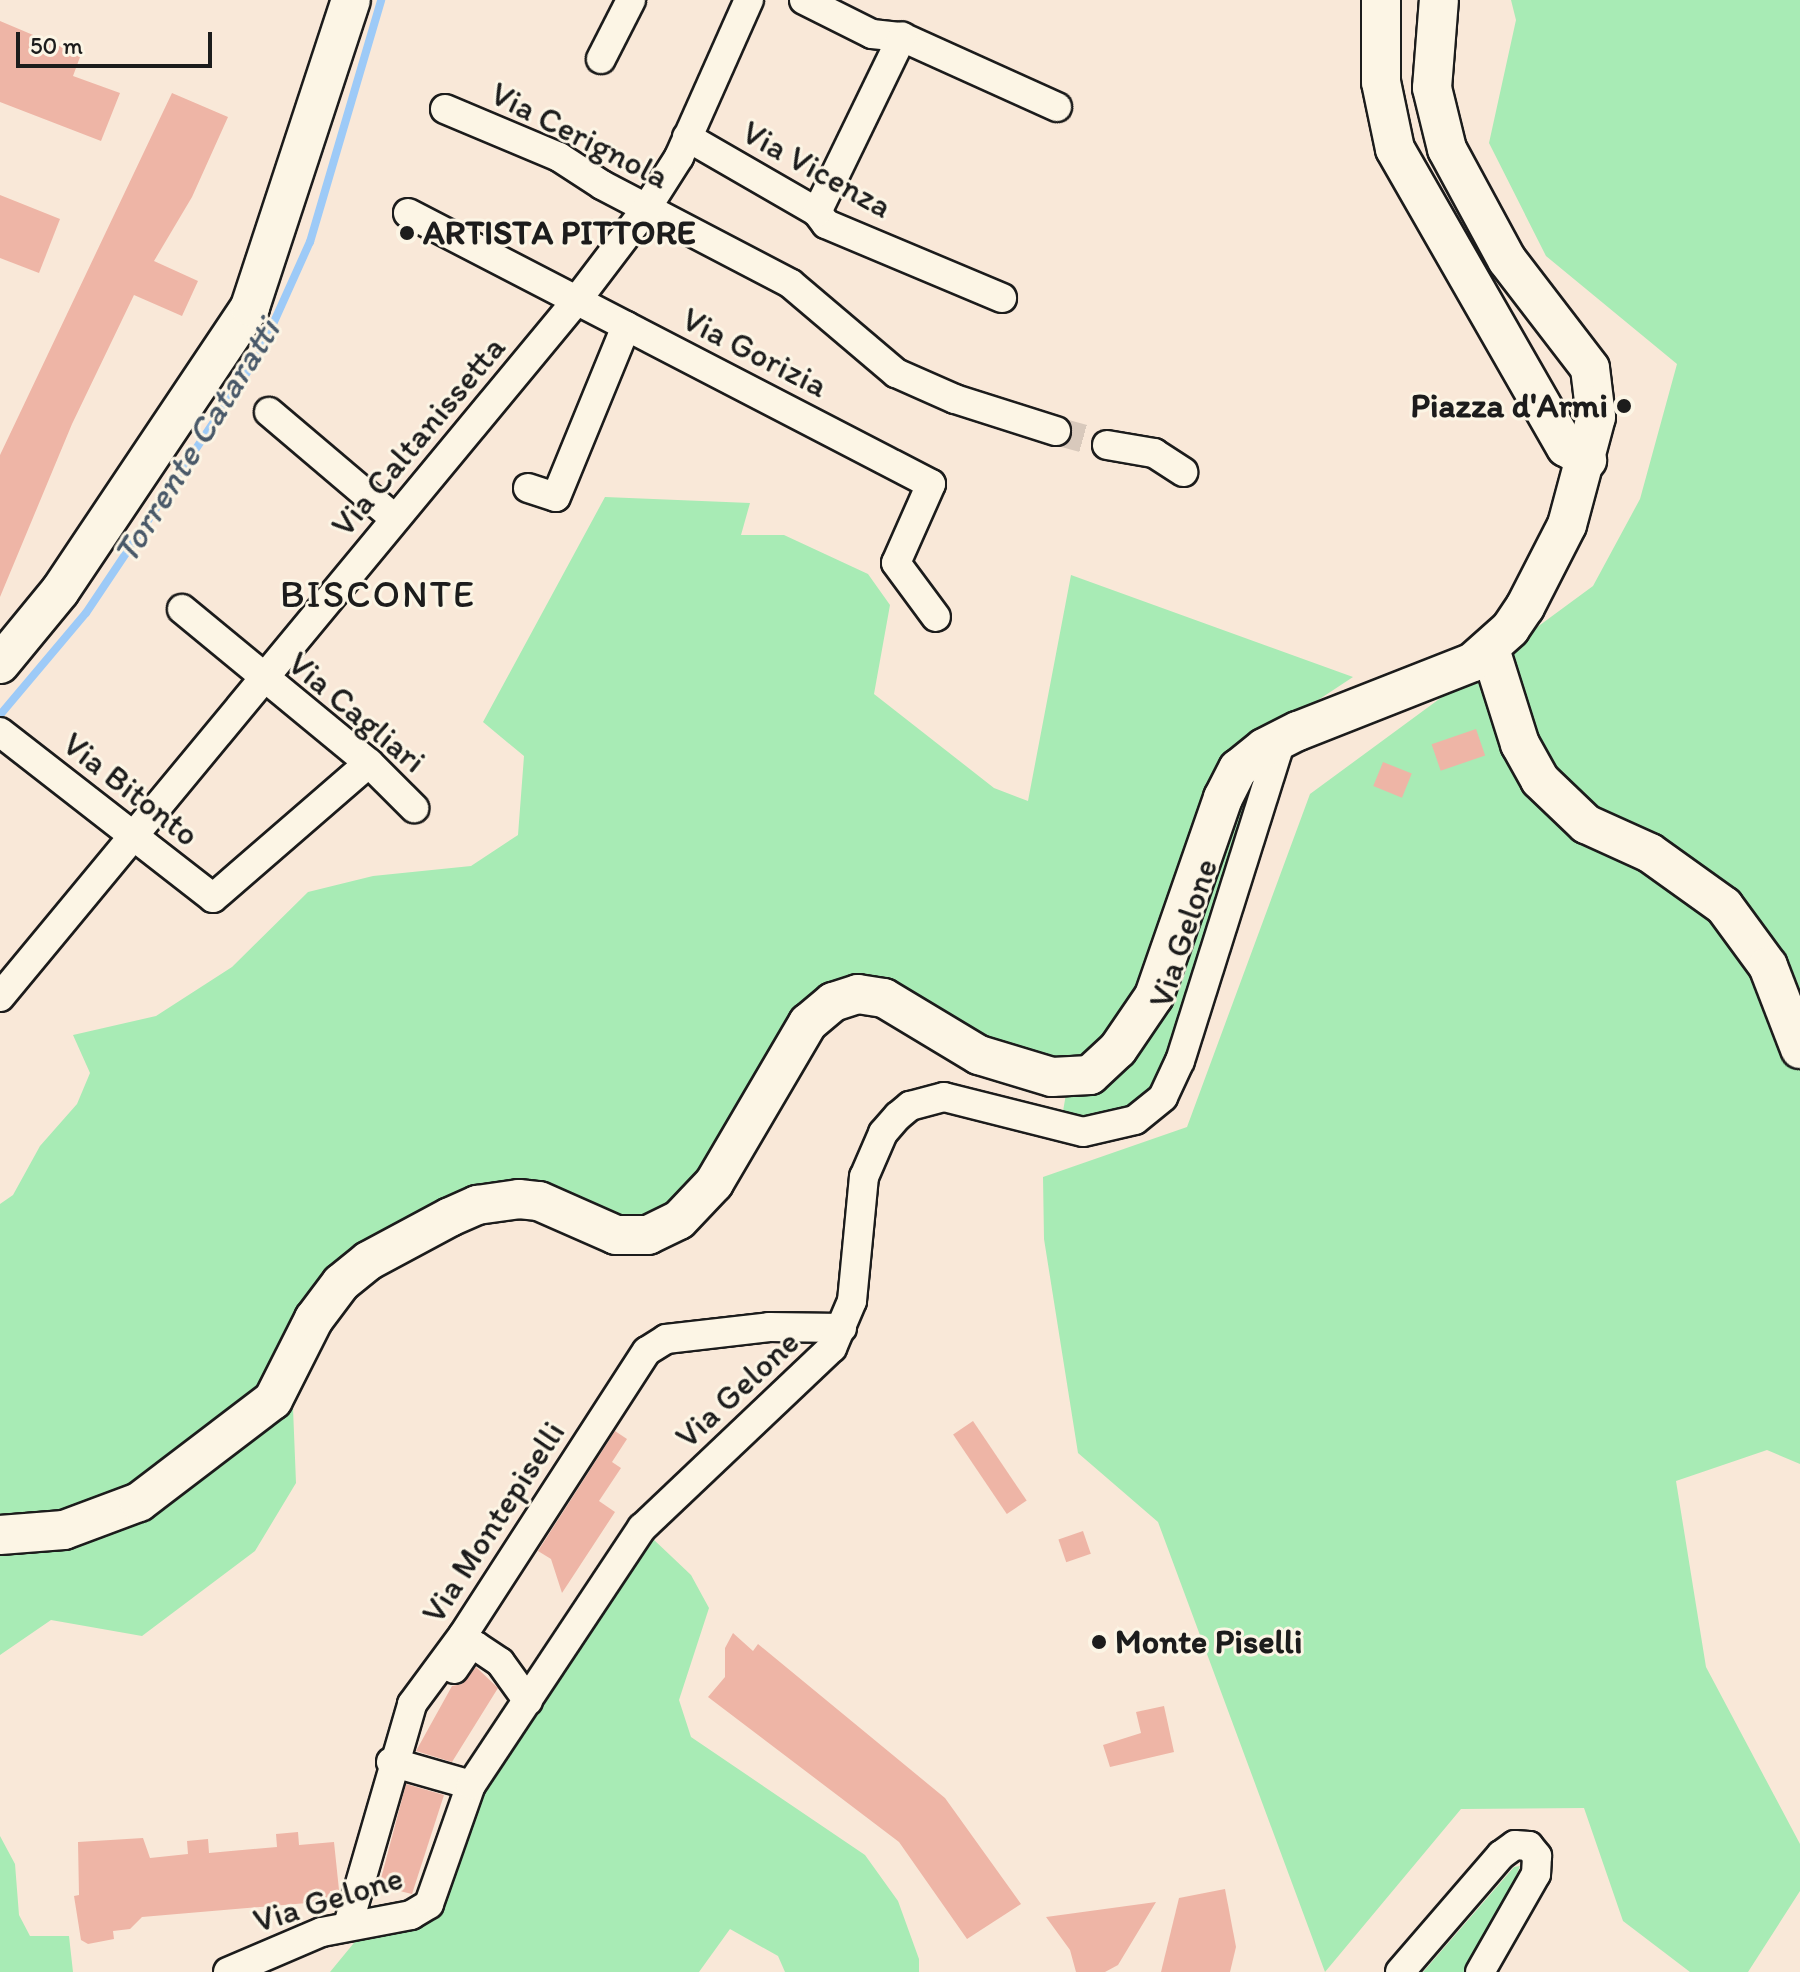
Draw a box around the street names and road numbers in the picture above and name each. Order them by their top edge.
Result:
street label: Via Cerignola [484,73,676,197]
street label: Via Vicenza [735,111,899,227]
street label: Via Gorizia [675,298,835,406]
street label: Via Caltanissetta [323,328,513,544]
street label: Via Cagliari [279,642,435,782]
street label: Via Bitonto [55,723,207,855]
street label: Via Gelone [1140,853,1226,1013]
street label: Via Gelone [667,1322,807,1456]
street label: Via Montepiselli [413,1414,573,1630]
street label: Via Gelone [248,1857,408,1941]

